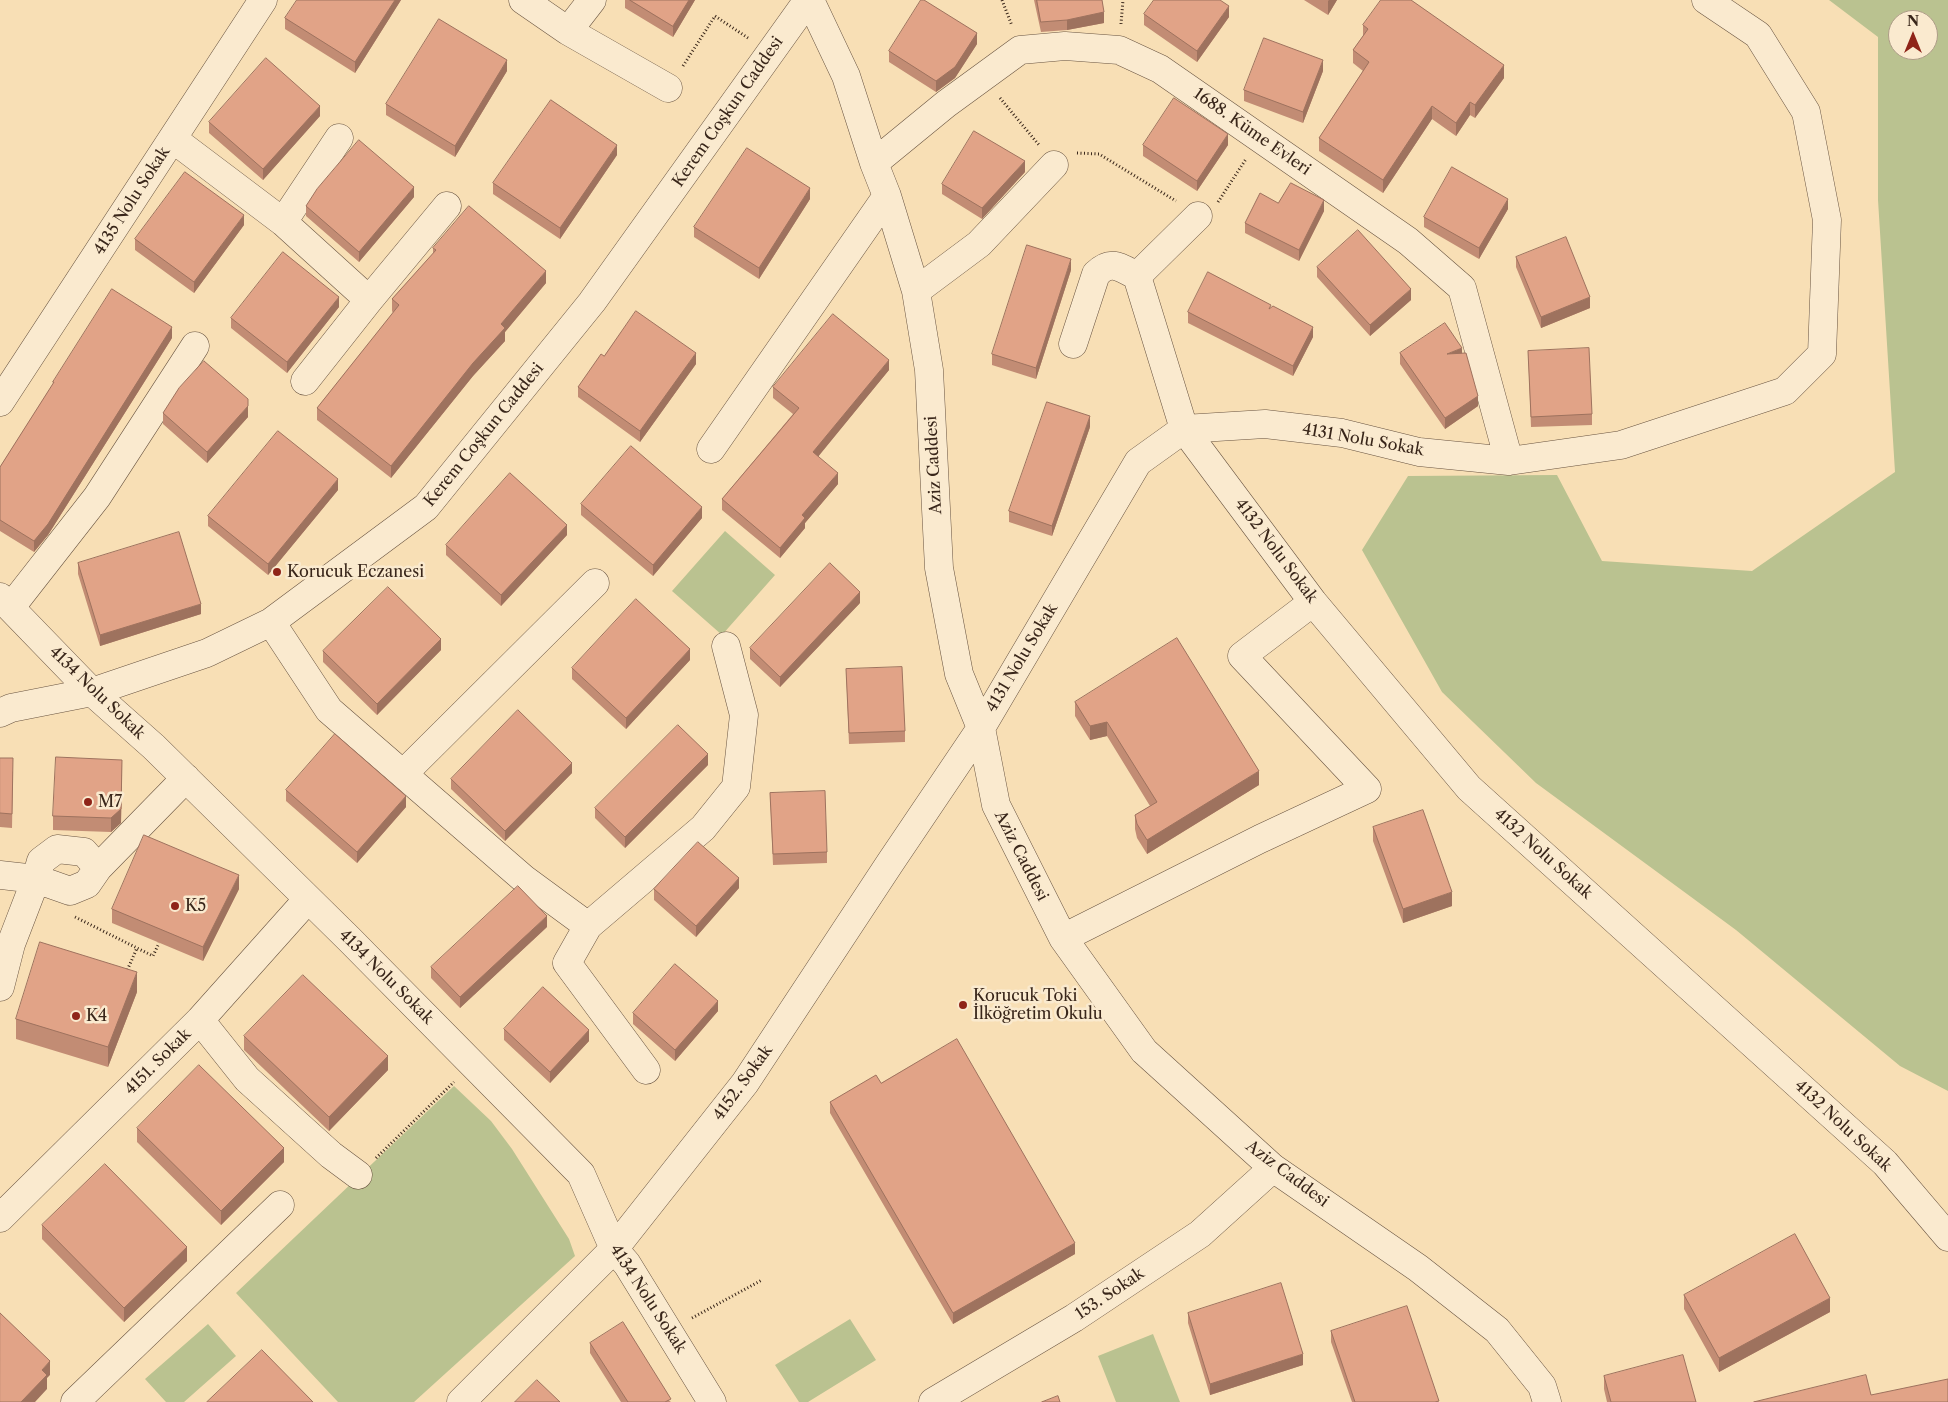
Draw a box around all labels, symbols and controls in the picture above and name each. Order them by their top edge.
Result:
north arrow [1888,10,1938,60]
text: N [1907,12,1919,30]
street label: Kerem Coşkun Caddesi [669,33,787,191]
street label: 1688. Küme Evleri [1190,84,1314,180]
street label: 4135 Nolu Sokak [90,143,174,259]
street label: Kerem Coşkun Caddesi [420,359,548,511]
street label: Aziz Caddesi [922,415,946,515]
street label: 4131 Nolu Sokak [1301,420,1425,460]
street label: 4132 Nolu Sokak [1230,495,1322,607]
place label: Korucuk Eczanesi [287,562,424,582]
marker: Korucuk Eczanesi [271,566,283,578]
street label: 4131 Nolu Sokak [982,600,1062,716]
street label: 4134 Nolu Sokak [45,642,149,744]
place label: M7 [98,792,122,812]
marker: M7 [82,796,94,808]
street label: 4132 Nolu Sokak [1490,805,1596,903]
street label: Aziz Caddesi [990,808,1052,904]
place label: K5 [185,896,206,916]
marker: K5 [169,900,181,912]
street label: 4134 Nolu Sokak [335,926,437,1028]
place label: Korucuk Toki İlköğretim Okulu [973,986,1103,1024]
marker: Korucuk Toki İlköğretim Okulu [957,999,969,1011]
place label: K4 [86,1006,107,1026]
marker: K4 [70,1010,82,1022]
street label: 4151. Sokak [121,1025,195,1099]
street label: 4152. Sokak [709,1042,777,1124]
street label: 4132 Nolu Sokak [1790,1076,1896,1176]
street label: Aziz Caddesi [1242,1137,1332,1211]
street label: 4134 Nolu Sokak [606,1241,690,1357]
street label: 153. Sokak [1072,1264,1148,1324]

